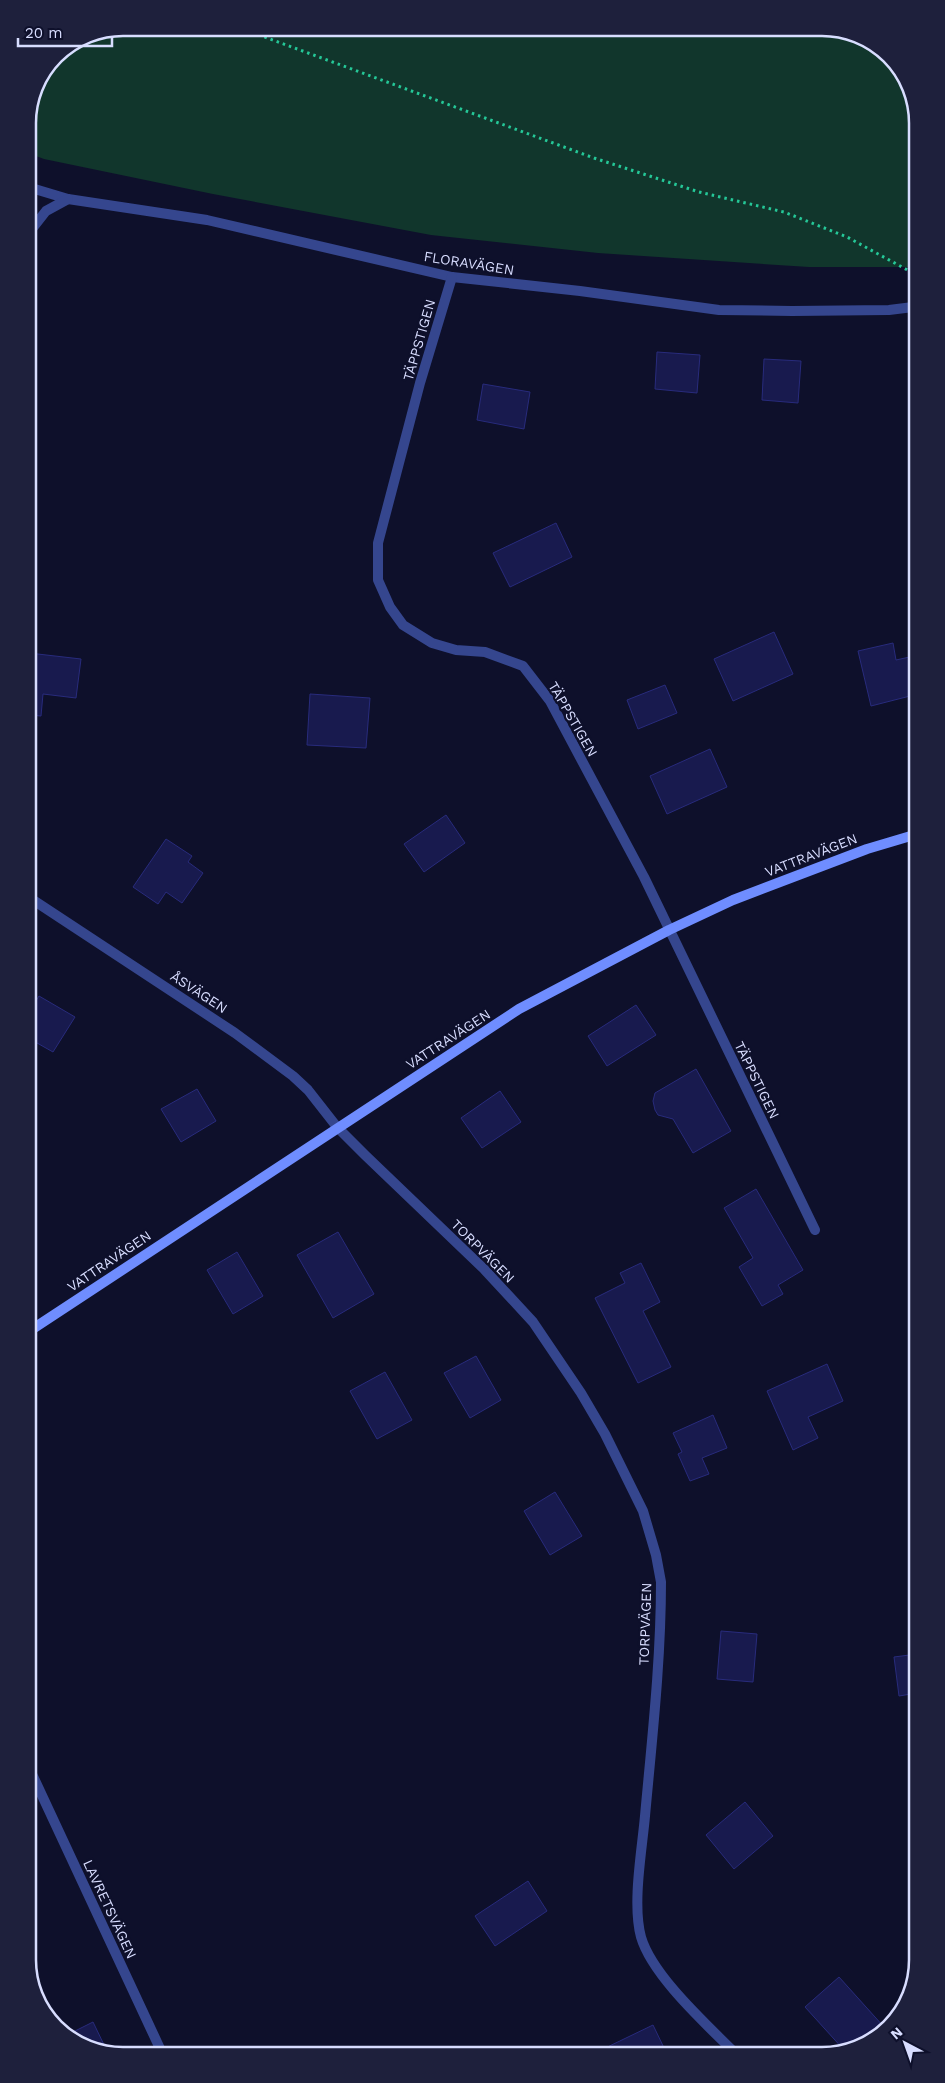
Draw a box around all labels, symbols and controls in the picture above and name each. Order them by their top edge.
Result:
scale bar [18,15,111,47]
text: 20 m [25,24,63,42]
street label: FLORAVÄGEN [423,248,515,278]
street label: TÄPPSTIGEN [400,297,438,383]
street label: TÄPPSTIGEN [545,679,601,759]
street label: VATTRAVÄGEN [763,830,859,880]
street label: ÅSVÄGEN [168,968,230,1016]
street label: VATTRAVÄGEN [403,1006,493,1072]
street label: TÄPPSTIGEN [731,1039,783,1121]
street label: TORPVÄGEN [448,1216,518,1286]
street label: VATTRAVÄGEN [64,1227,154,1295]
street label: TORPVÄGEN [636,1582,654,1666]
street label: LAVRETSVÄGEN [80,1857,140,1961]
north arrow [880,2018,930,2068]
text: N [887,2024,906,2043]

